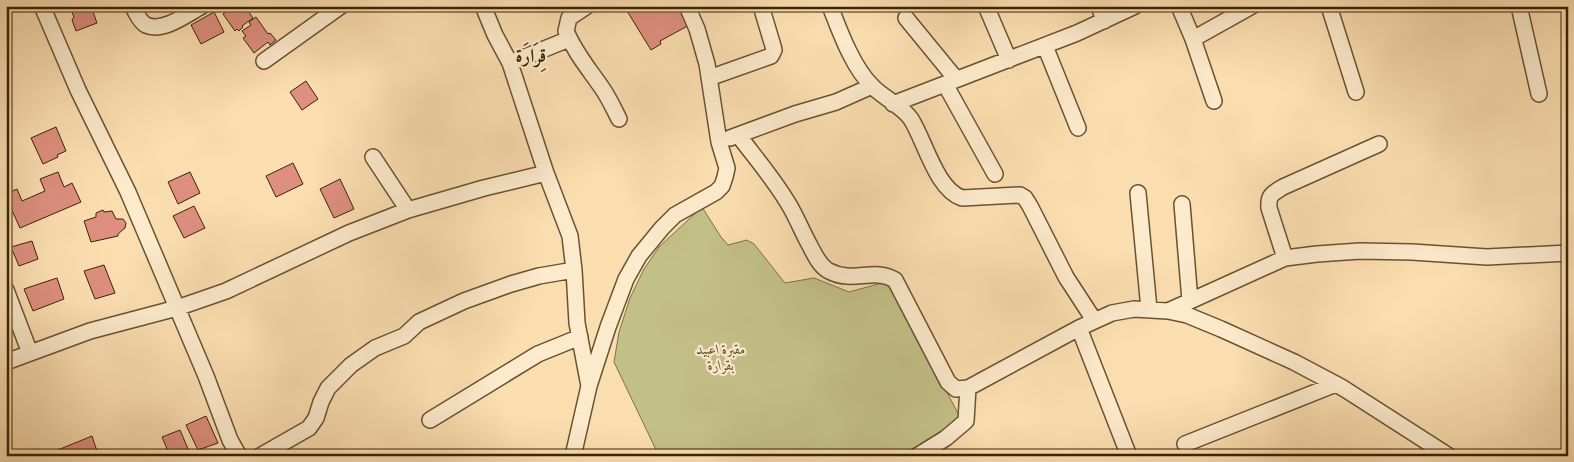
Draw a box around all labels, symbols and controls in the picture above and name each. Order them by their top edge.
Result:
district label: قِرَارَة [516,42,547,72]
park label: مقبرة اعبيد بقرارة [696,341,746,376]

